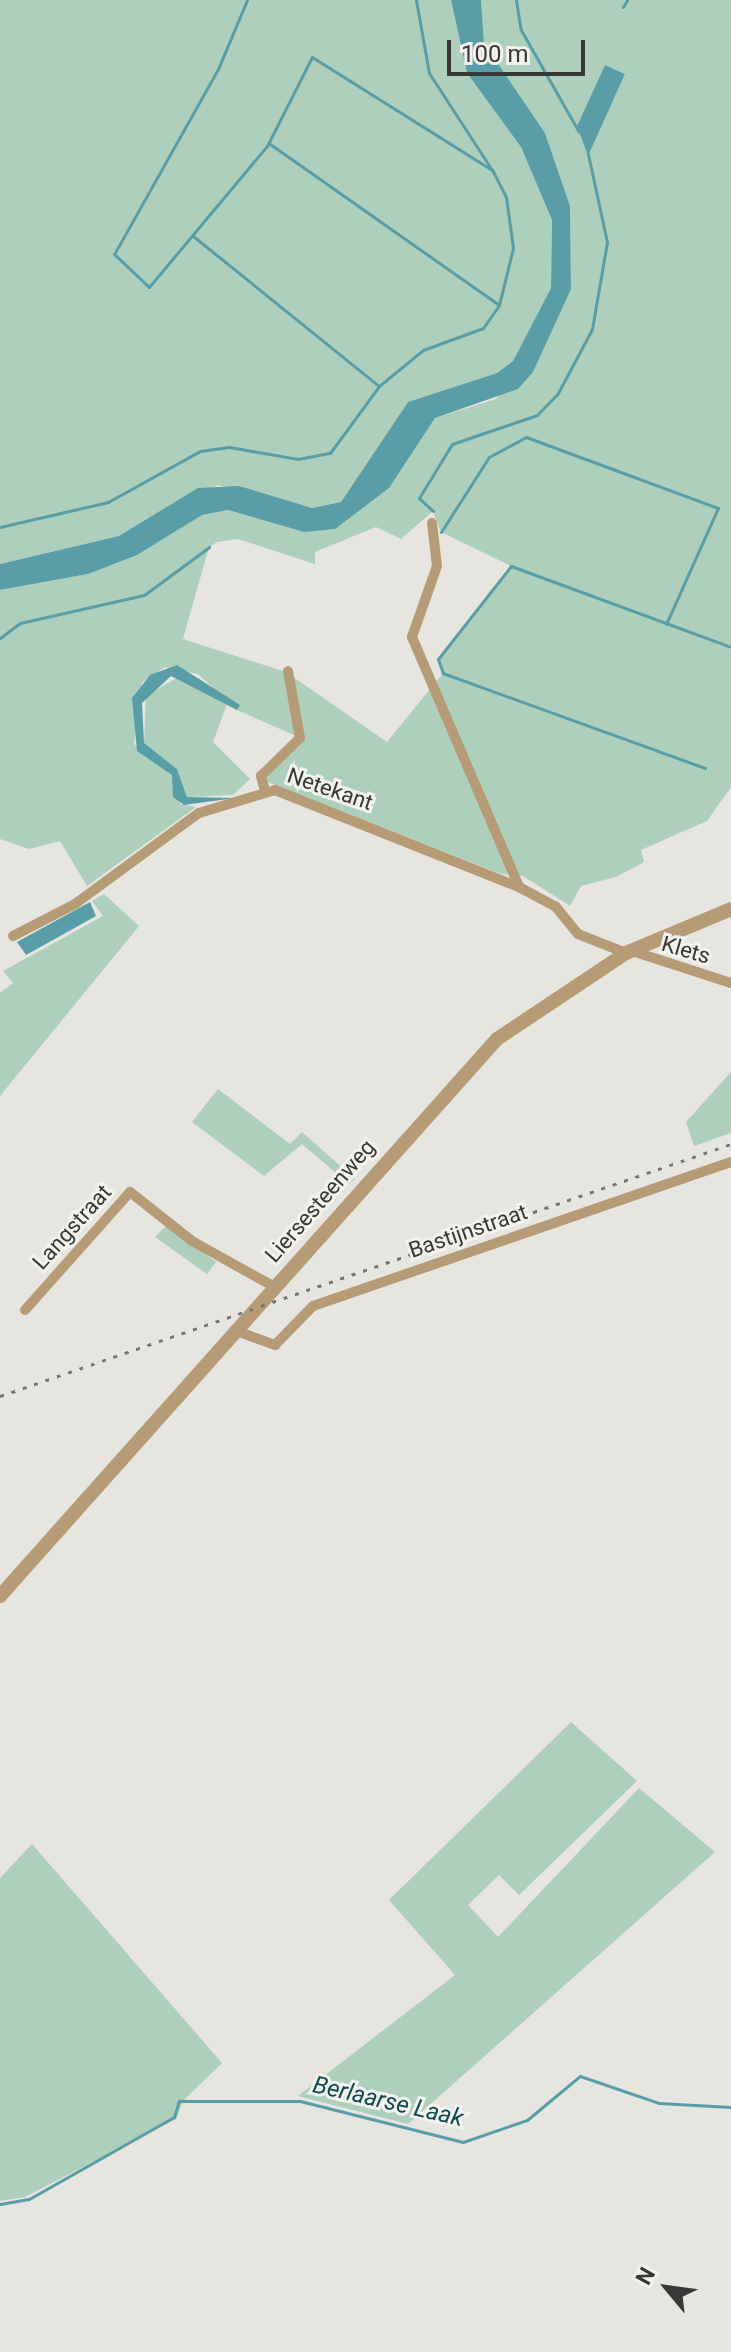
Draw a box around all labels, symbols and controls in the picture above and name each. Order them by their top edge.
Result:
scale bar [451,24,589,74]
text: 100 m [461,40,528,68]
street label: Netekant [284,762,376,816]
street label: Klets [659,931,713,969]
street label: Liersesteenweg [260,1134,380,1268]
street label: Langstraat [27,1179,117,1275]
street label: Bastijnstraat [405,1198,531,1264]
water label: Berlaarse Laak [310,2071,466,2133]
north arrow [627,2248,707,2328]
text: N [631,2263,660,2289]

